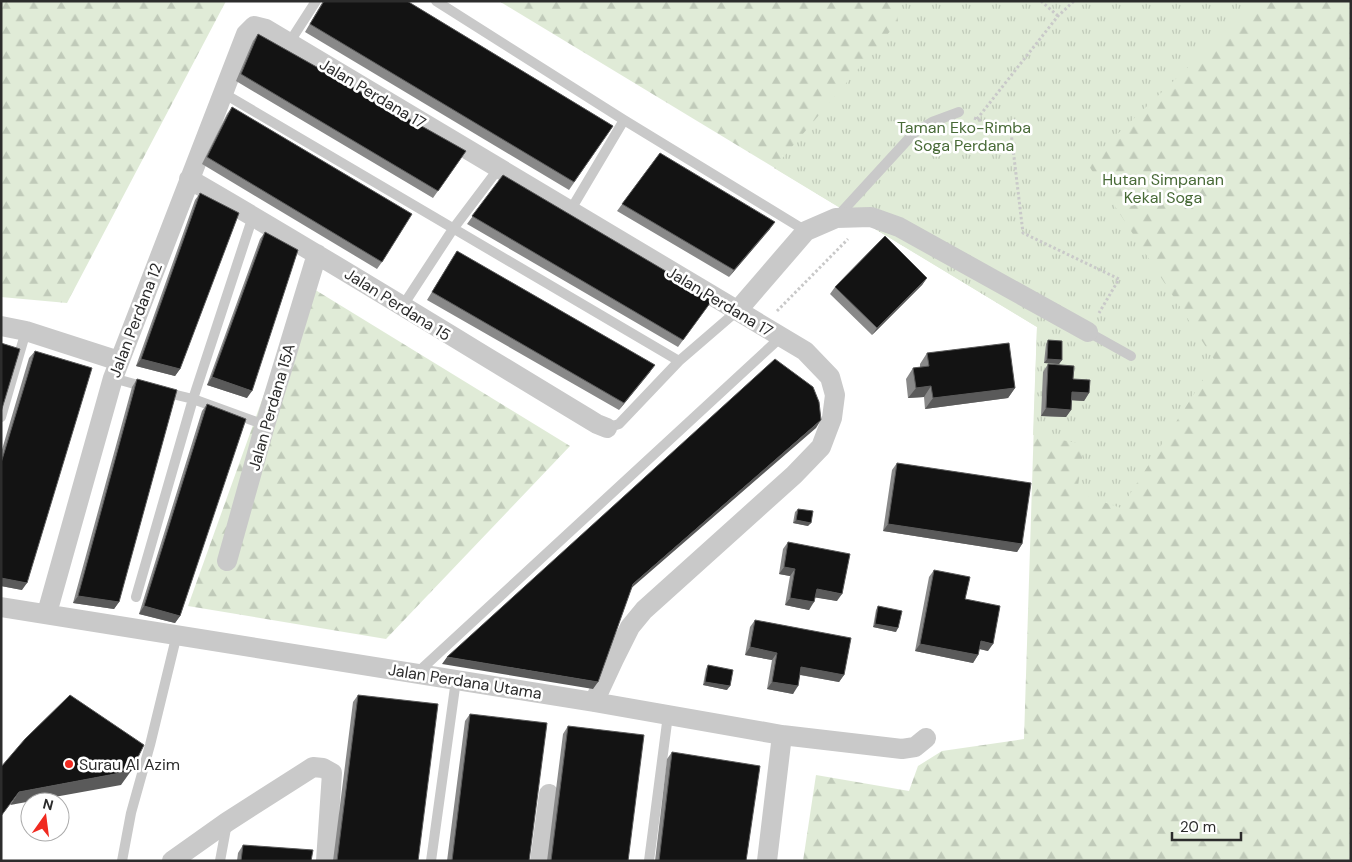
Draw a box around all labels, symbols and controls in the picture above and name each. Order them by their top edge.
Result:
street label: Jalan Perdana 17 [316,53,430,133]
park label: Taman Eko-Rimba Soga Perdana [897,117,1031,156]
park label: Hutan Simpanan Kekal Soga [1102,169,1224,208]
street label: Jalan Perdana 12 [104,260,167,380]
street label: Jalan Perdana 17 [663,261,777,341]
street label: Jalan Perdana 15 [341,263,455,346]
street label: Jalan Perdana 15A [243,341,300,473]
street label: Jalan Perdana Utama [387,659,543,704]
place label: Surau Al Azim [79,754,180,775]
marker: Surau Al Azim [63,758,75,770]
north arrow [20,792,70,842]
text: N [41,794,55,814]
scale bar [1172,810,1241,842]
text: 20 m [1180,817,1216,837]

